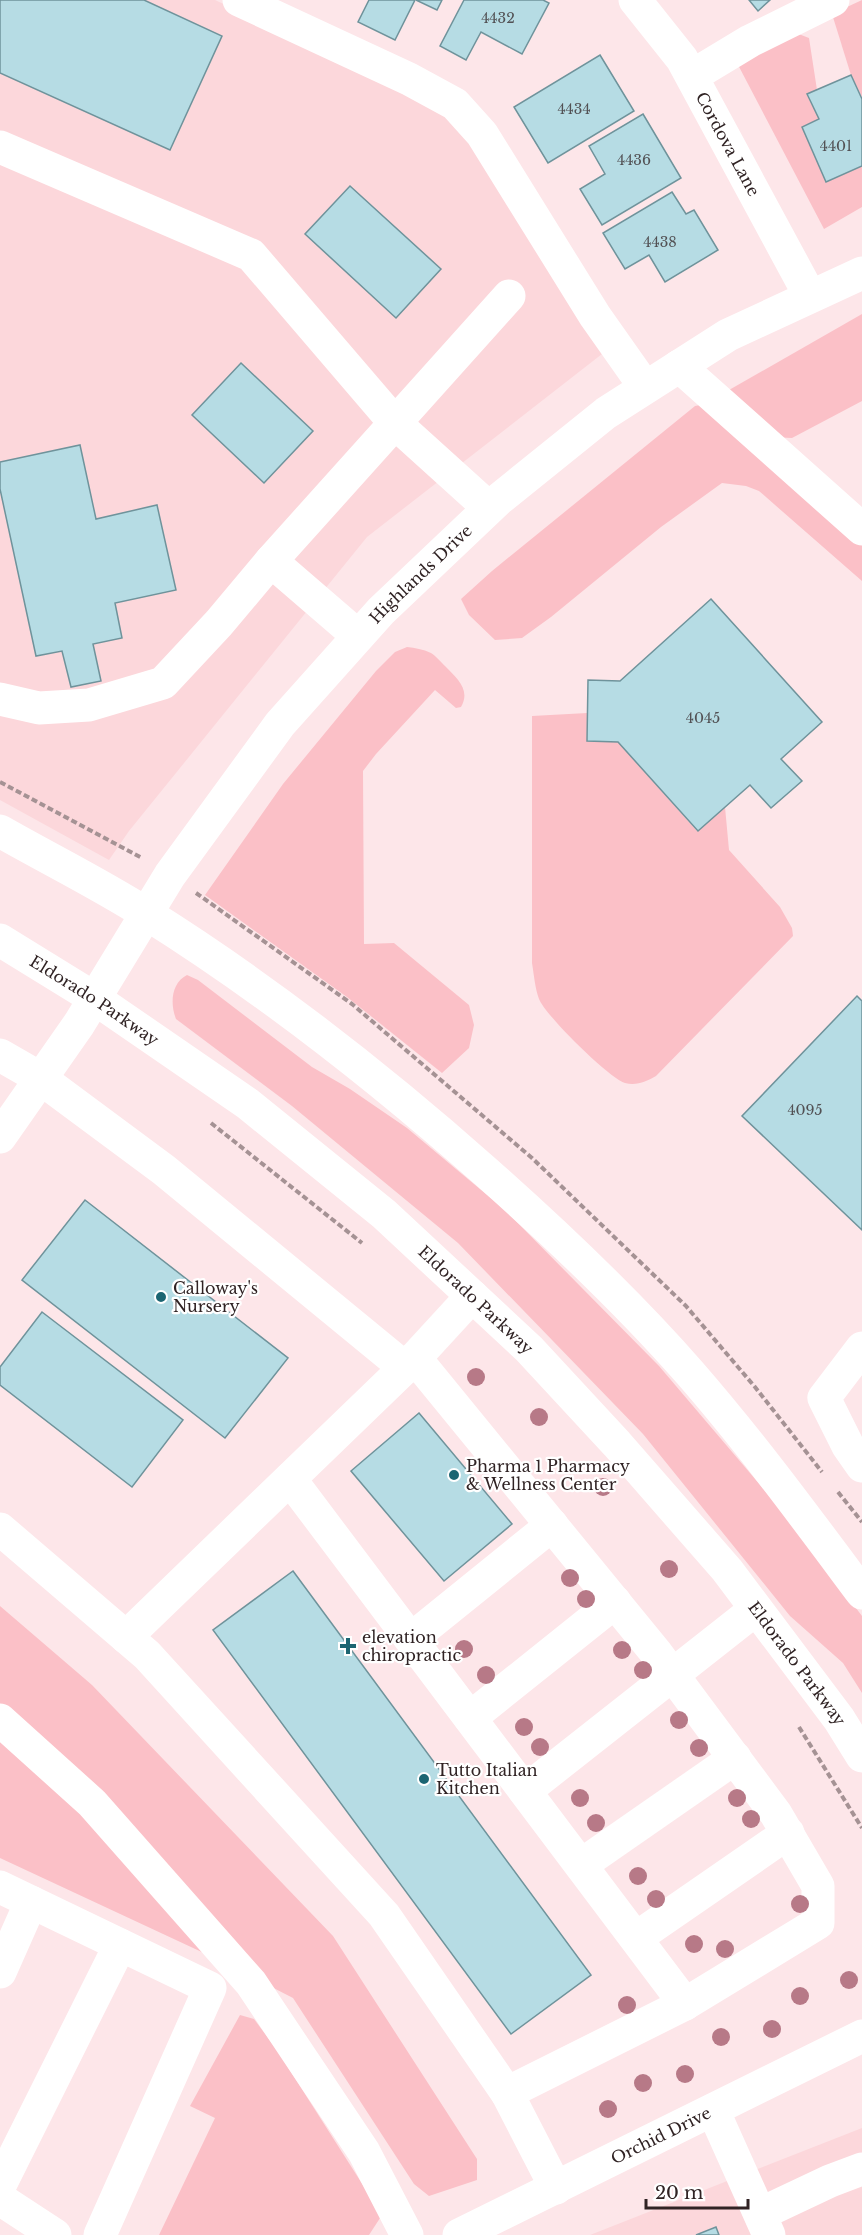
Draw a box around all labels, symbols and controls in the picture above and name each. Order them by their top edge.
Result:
house number: 4432 [481,9,515,27]
street label: Cordova Lane [692,88,764,199]
house number: 4434 [557,100,591,118]
house number: 4401 [820,137,852,155]
house number: 4436 [617,151,651,169]
house number: 4438 [643,233,677,251]
street label: Highlands Drive [365,520,476,627]
house number: 4045 [686,709,720,727]
street label: Eldorado Parkway [26,951,163,1050]
house number: 4095 [787,1101,823,1119]
street label: Eldorado Parkway [414,1241,538,1359]
place label: Calloway's Nursery [173,1278,258,1316]
marker: Calloway's Nursery [154,1290,168,1304]
place label: Pharma 1 Pharmacy & Wellness Center [466,1456,631,1494]
marker: Pharma 1 Pharmacy & Wellness Center [447,1468,461,1482]
street label: Eldorado Parkway [744,1597,851,1729]
place label: elevation chiropractic [362,1627,461,1665]
marker: elevation chiropractic [339,1637,357,1655]
place label: Tutto Italian Kitchen [436,1760,538,1798]
marker: Tutto Italian Kitchen [417,1772,431,1786]
street label: Orchid Drive [608,2102,714,2168]
scale bar [646,2172,748,2210]
text: 20 m [655,2182,703,2204]

